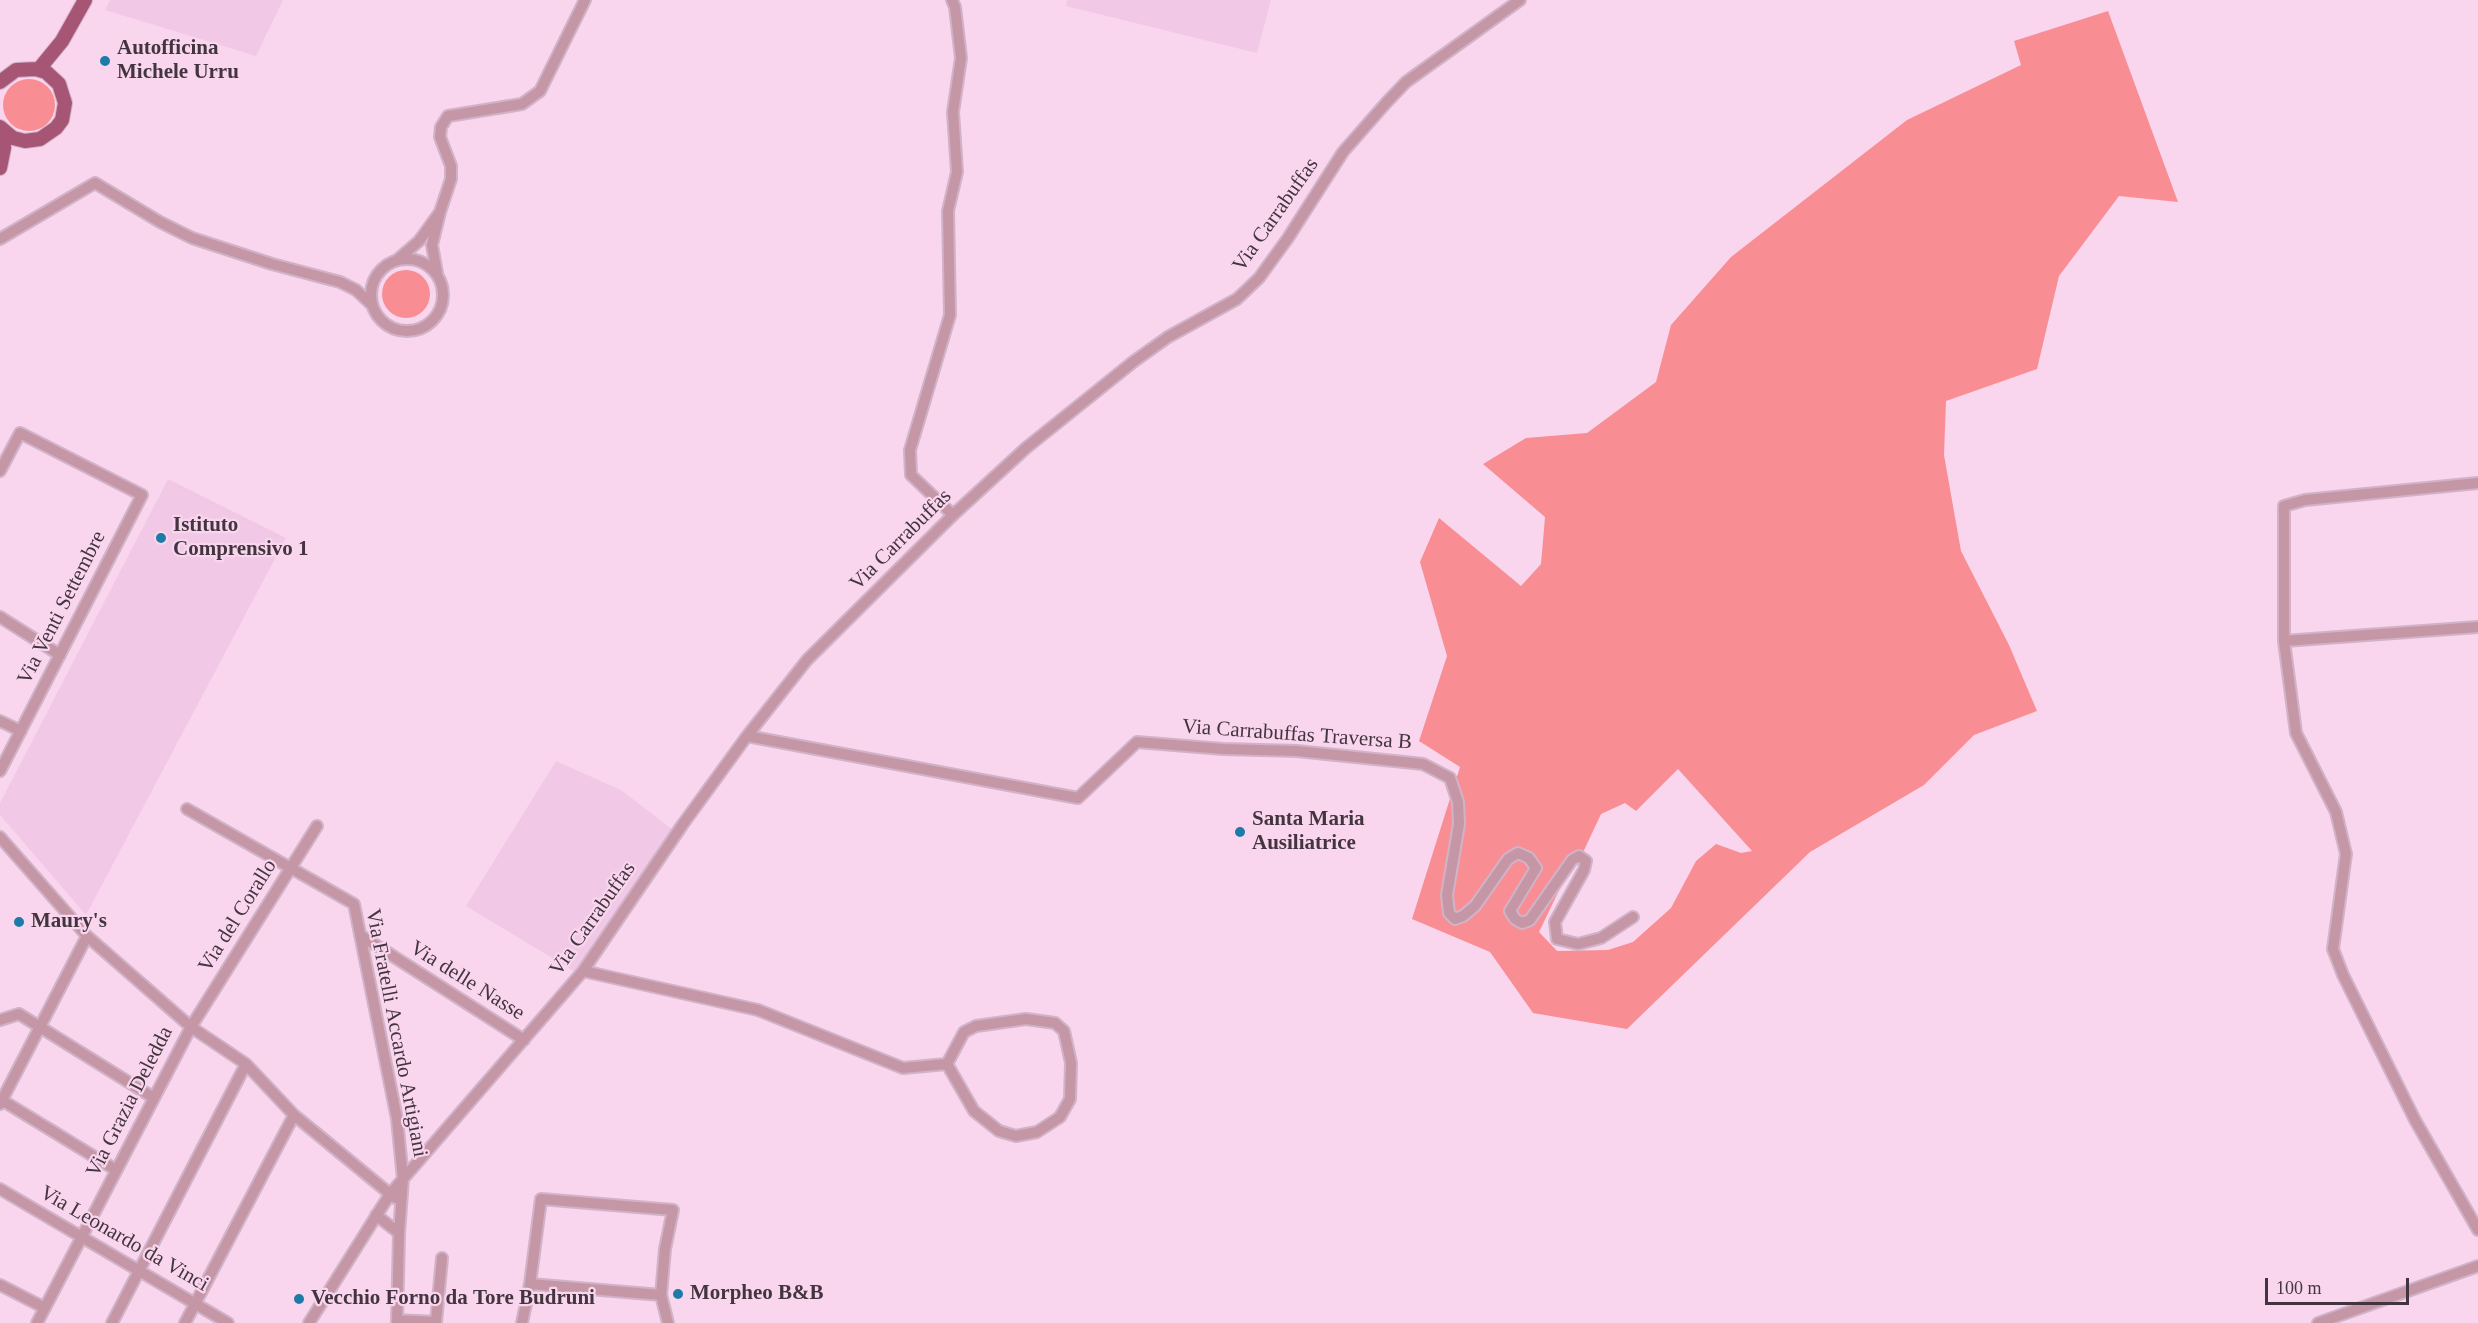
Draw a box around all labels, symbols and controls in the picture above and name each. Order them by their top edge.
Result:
place label: Autofficina Michele Urru [117,36,239,86]
marker: Autofficina Michele Urru [98,54,112,68]
street label: Via Carrabuffas [1228,153,1324,277]
street label: Via Carrabuffas [845,484,957,596]
place label: Istituto Comprensivo 1 [173,513,309,563]
street label: Via Venti Settembre [12,527,112,689]
marker: Istituto Comprensivo 1 [154,531,168,545]
street label: Via Carrabuffas Traversa B [1181,714,1413,756]
place label: Santa Maria Ausiliatrice [1252,807,1365,857]
marker: Santa Maria Ausiliatrice [1233,825,1247,839]
street label: Via del Corallo [193,855,283,977]
street label: Via Carrabuffas [545,857,641,981]
street label: Via Fratelli Accardo Artigiani [360,907,432,1159]
place label: Maury's [31,909,107,935]
marker: Maury's [12,915,26,929]
street label: Via delle Nasse [405,936,529,1026]
street label: Via Grazia Deledda [81,1023,179,1181]
street label: Via Leonardo da Vinci [35,1180,213,1298]
scale bar [2268,1266,2412,1304]
text: 100 m [2276,1278,2322,1298]
place label: Morpheo B&B [690,1281,824,1307]
place label: Vecchio Forno da Tore Budruni [311,1286,595,1312]
marker: Morpheo B&B [671,1287,685,1301]
marker: Vecchio Forno da Tore Budruni [292,1292,306,1306]

